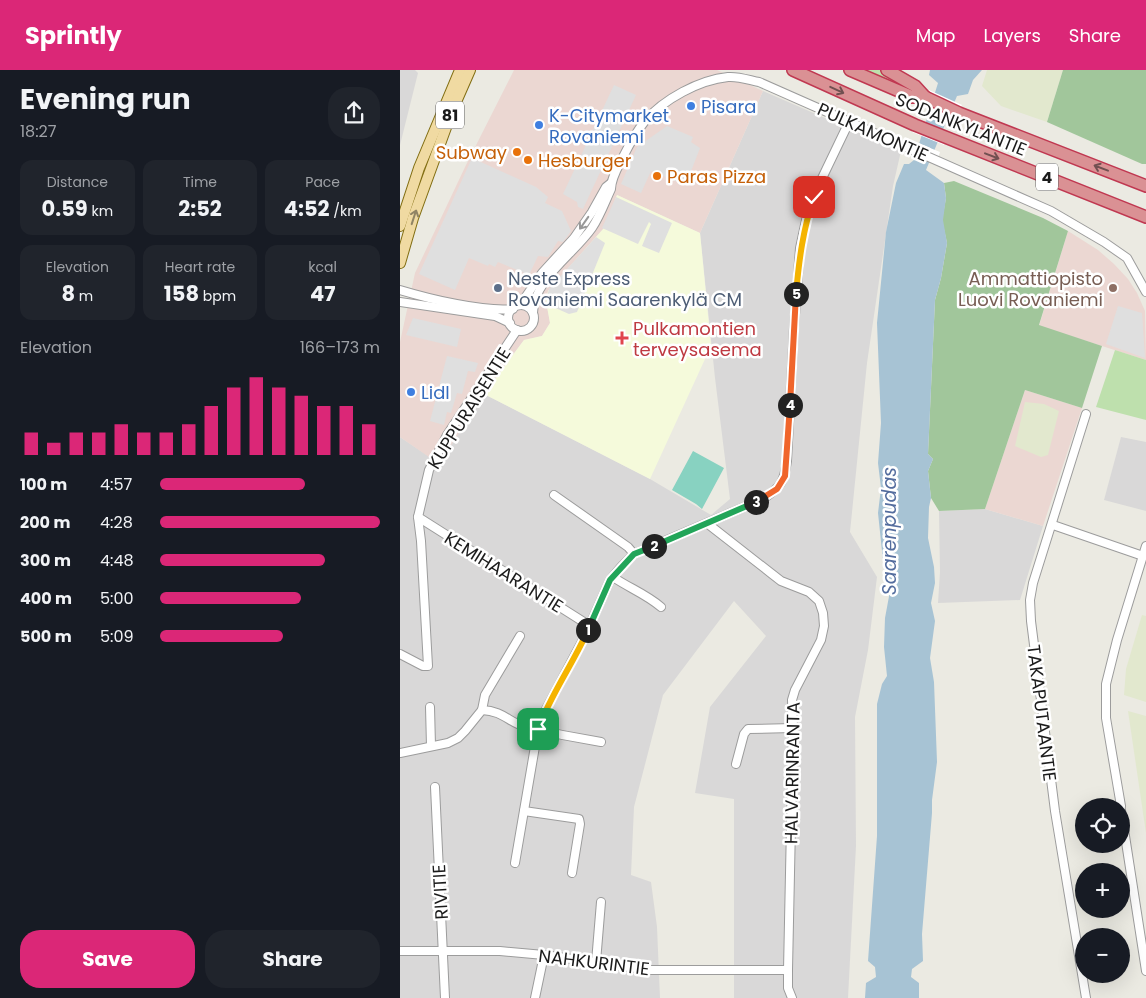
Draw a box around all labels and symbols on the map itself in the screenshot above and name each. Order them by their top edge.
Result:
one-way arrow [829,86,844,96]
street label: SODANKYLÄNTIE [892,86,1030,162]
place label: Pisara [701,94,756,119]
street label: PULKAMONTIE [814,96,932,168]
marker: Pisara [685,100,697,112]
road number: 81 [436,102,464,128]
place label: K-Citymarket Rovaniemi [549,103,669,149]
marker: K-Citymarket Rovaniemi [533,119,545,131]
place label: Subway [436,140,507,165]
marker: Subway [511,146,523,158]
place label: Hesburger [538,148,632,173]
one-way arrow [984,152,1000,161]
marker: Hesburger [522,154,534,166]
one-way arrow [1093,163,1109,172]
place label: Paras Pizza [667,164,766,189]
road number: 4 [1036,164,1058,190]
marker: Paras Pizza [651,170,663,182]
pin [793,176,835,218]
one-way arrow [409,209,419,225]
one-way arrow [579,216,589,230]
place label: Neste Express Rovaniemi Saarenkylä CM [508,266,742,312]
place label: Ammattiopisto Luovi Rovaniemi [958,266,1103,312]
marker: Neste Express Rovaniemi Saarenkylä CM [492,282,504,294]
pin: 5 [784,282,808,306]
marker: Ammattiopisto Luovi Rovaniemi [1107,282,1119,294]
place label: Pulkamontien terveysasema [633,316,762,362]
marker: Pulkamontien terveysasema [615,331,629,345]
street label: KUPPURAISENTIE [421,342,517,474]
place label: Lidl [421,380,450,405]
marker: Lidl [405,386,417,398]
pin: 4 [778,392,802,418]
water label: Saarenpudas [876,467,903,595]
pin: 3 [744,490,768,514]
street label: KEMIHAARANTIE [440,525,568,619]
pin: 2 [642,534,666,558]
pin: 1 [576,618,600,642]
street label: TAKAPUTAANTIE [1021,643,1063,783]
street label: HALVARINRANTA [778,702,806,844]
pin [517,708,559,750]
street label: RIVITIE [426,864,454,920]
street label: NAHKURINTIE [537,943,651,981]

